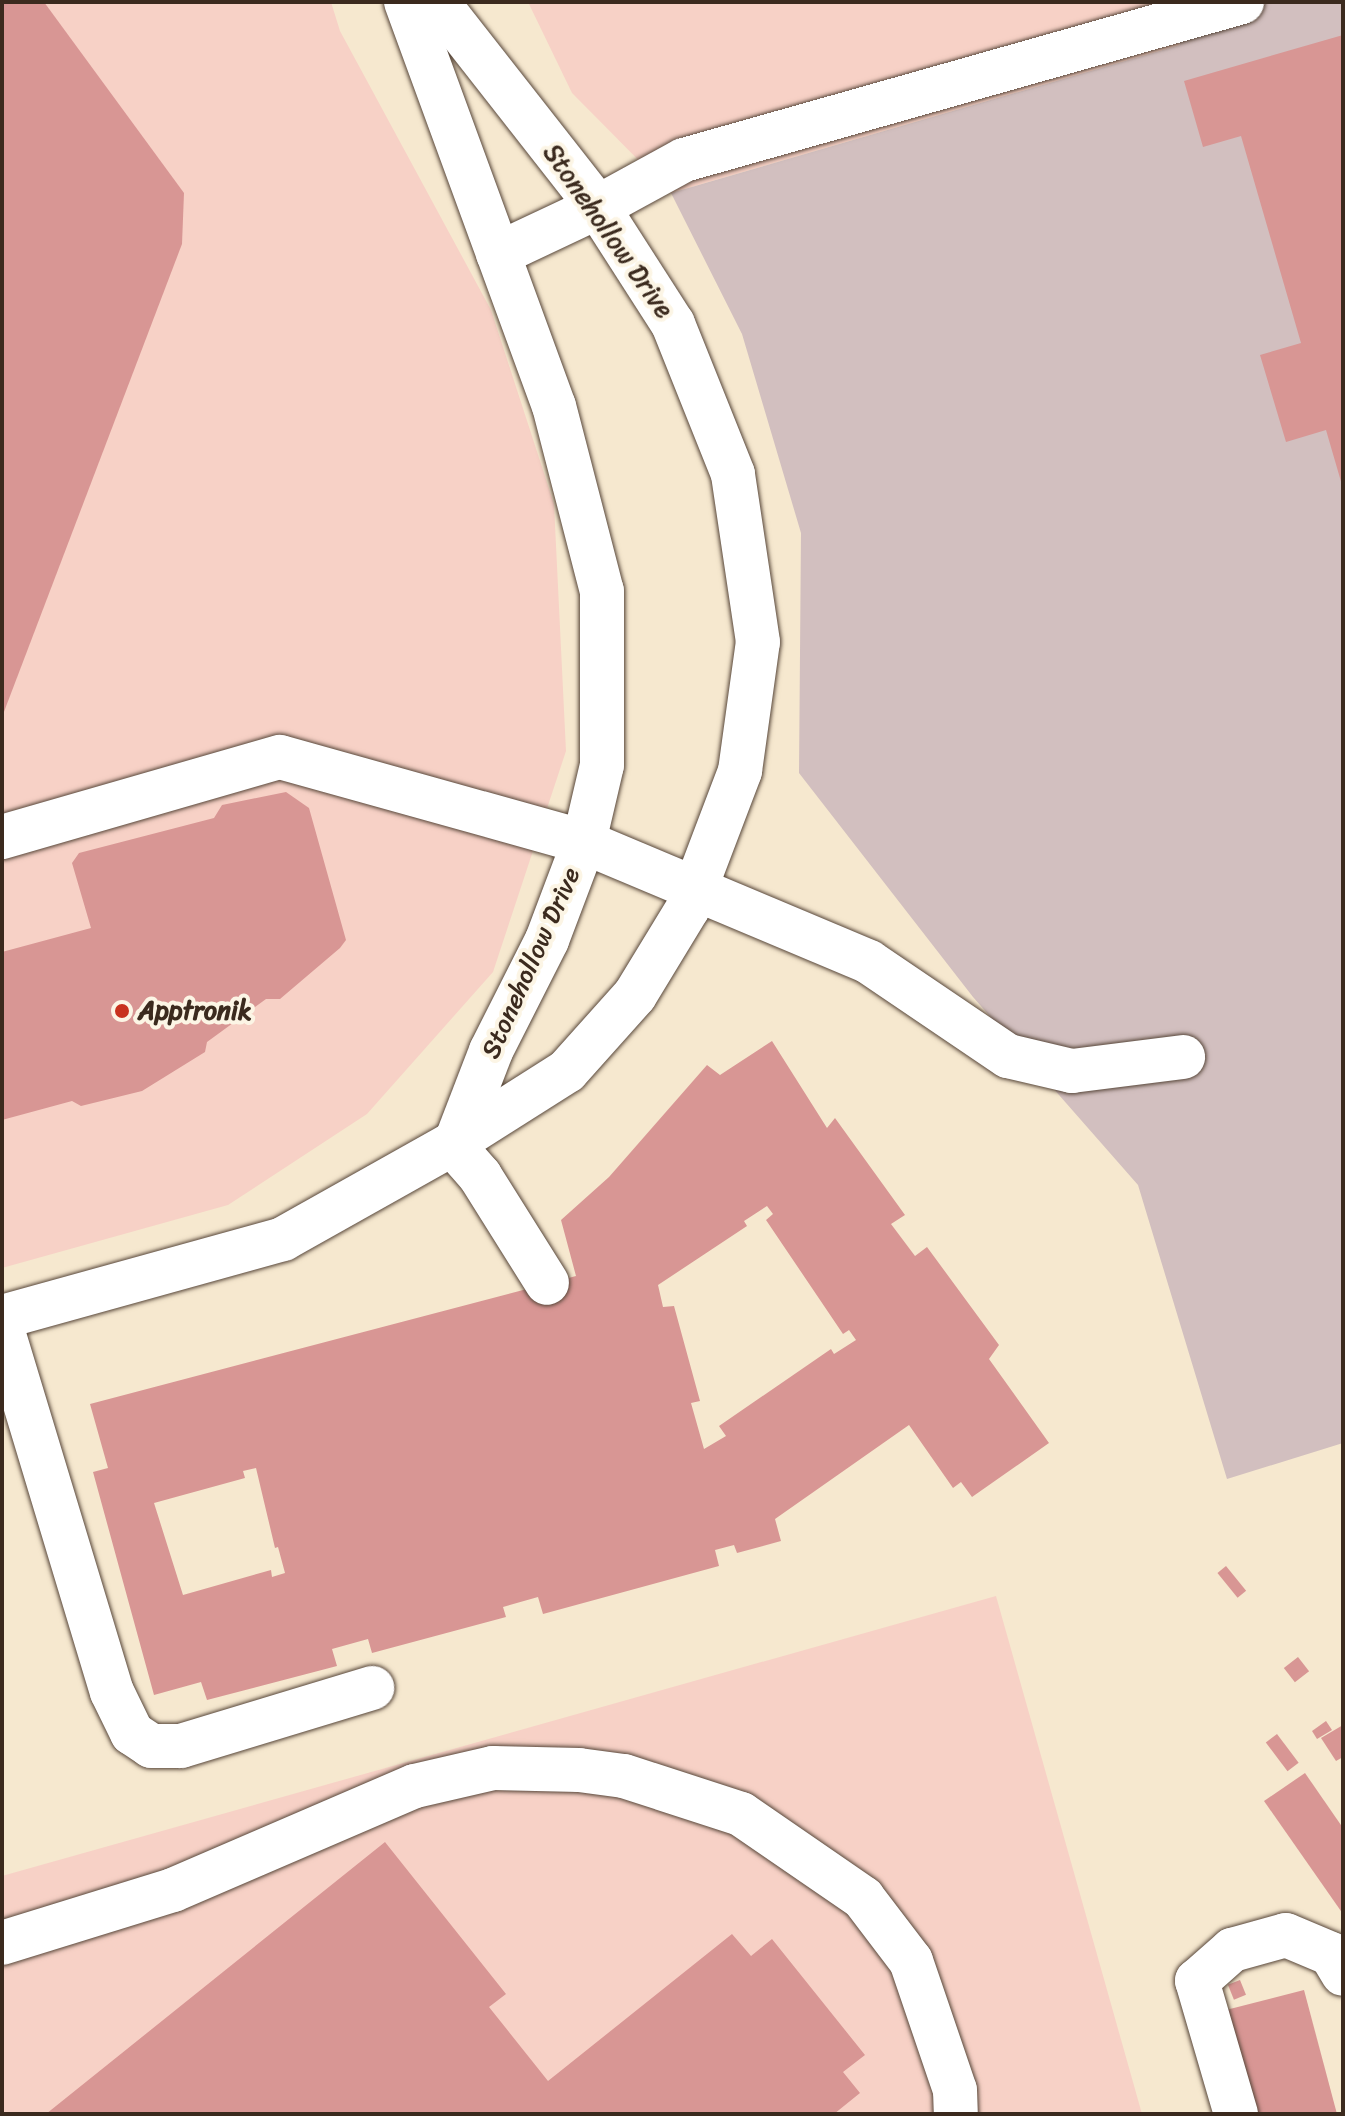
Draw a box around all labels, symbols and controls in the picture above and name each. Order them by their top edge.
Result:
street label: Stonehollow Drive [536,138,680,324]
street label: Stonehollow Drive [475,862,587,1064]
place label: Apptronik [138,995,252,1027]
marker: Apptronik [113,1002,131,1020]

